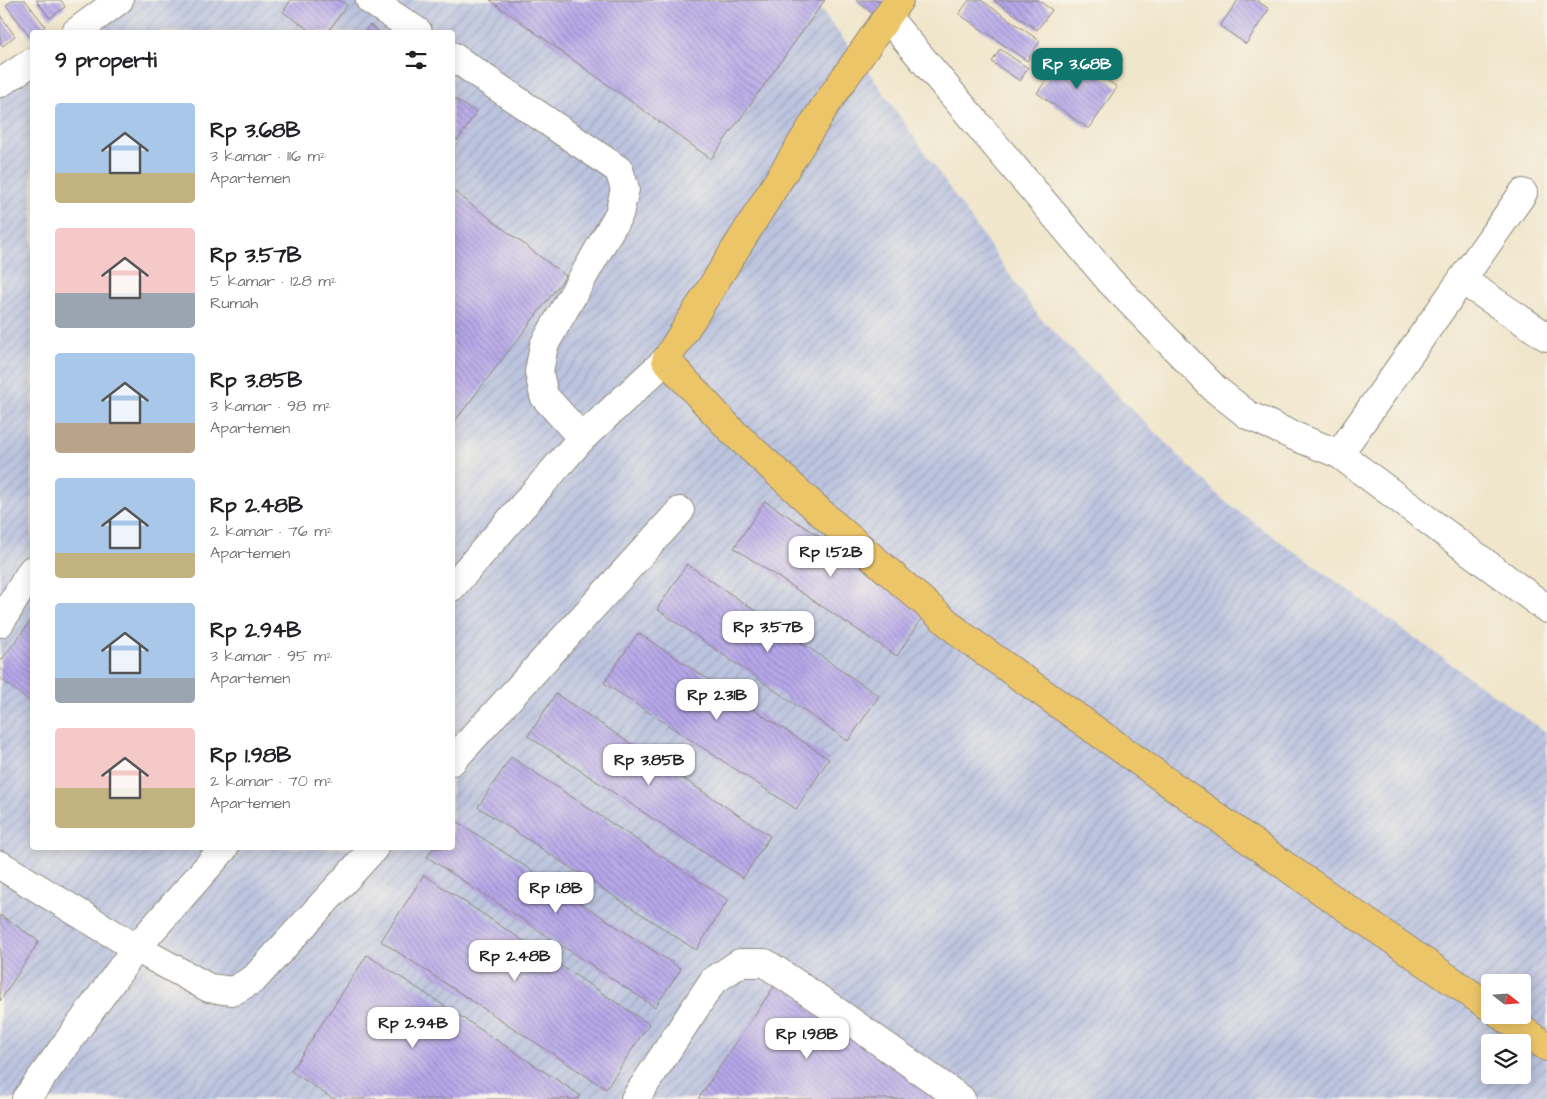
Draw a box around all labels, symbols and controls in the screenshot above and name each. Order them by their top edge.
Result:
text: 9 properti [55,46,157,75]
icon: filters [402,46,430,74]
pin: Rp 3.68B [1025,48,1129,90]
text: Rp 3.68B [1043,53,1111,75]
text: Rp 3.68B [210,116,300,145]
icon: home [95,123,155,183]
text: 3 kamar · 116 m² [210,145,326,167]
text: Apartemen [210,167,290,189]
text: Rp 3.57B [210,241,301,270]
icon: home [95,248,155,308]
text: 5 kamar · 128 m² [210,270,337,292]
text: Rumah [210,292,258,314]
text: Rp 3.85B [210,366,302,395]
icon: home [95,373,155,433]
text: 3 kamar · 98 m² [210,395,331,417]
text: Apartemen [210,417,290,439]
text: Rp 2.48B [210,491,303,520]
icon: home [95,498,155,558]
text: 2 kamar · 76 m² [210,520,333,542]
pin: Rp 1.52B [779,536,883,578]
text: Rp 1.52B [800,541,862,563]
text: Apartemen [210,542,290,564]
pin: Rp 3.57B [716,610,820,653]
text: Rp 2.94B [210,616,301,645]
text: Rp 3.57B [733,616,803,638]
icon: home [95,623,155,683]
text: 3 kamar · 95 m² [210,645,332,667]
text: Apartemen [210,667,290,689]
pin: Rp 2.31B [665,678,769,721]
text: Rp 2.31B [687,684,747,706]
text: Rp 1.98B [210,741,291,770]
pin: Rp 3.85B [597,744,701,786]
icon: home [95,748,155,808]
text: Rp 3.85B [614,749,684,771]
text: 2 kamar · 70 m² [210,770,333,792]
text: Apartemen [210,792,290,814]
pin: Rp 1.8B [510,872,602,914]
text: Rp 1.8B [530,877,582,899]
pin: Rp 2.48B [463,940,567,982]
text: Rp 2.48B [480,945,550,967]
north arrow [1481,974,1531,1024]
map controls [1481,974,1531,1084]
pin: Rp 2.94B [361,1006,465,1049]
text: Rp 2.94B [378,1012,448,1034]
pin: Rp 1.98B [755,1018,859,1060]
text: Rp 1.98B [776,1023,838,1045]
button: layers [1481,1034,1531,1084]

